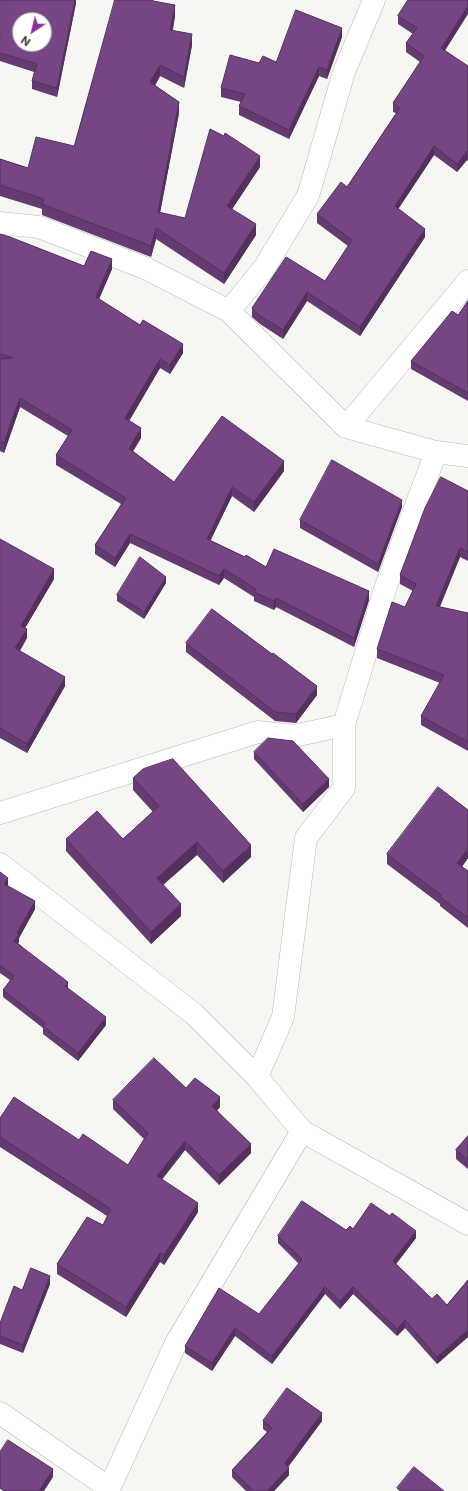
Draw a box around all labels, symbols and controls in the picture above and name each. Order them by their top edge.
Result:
north arrow [12,12,52,52]
text: N [18,33,33,49]

